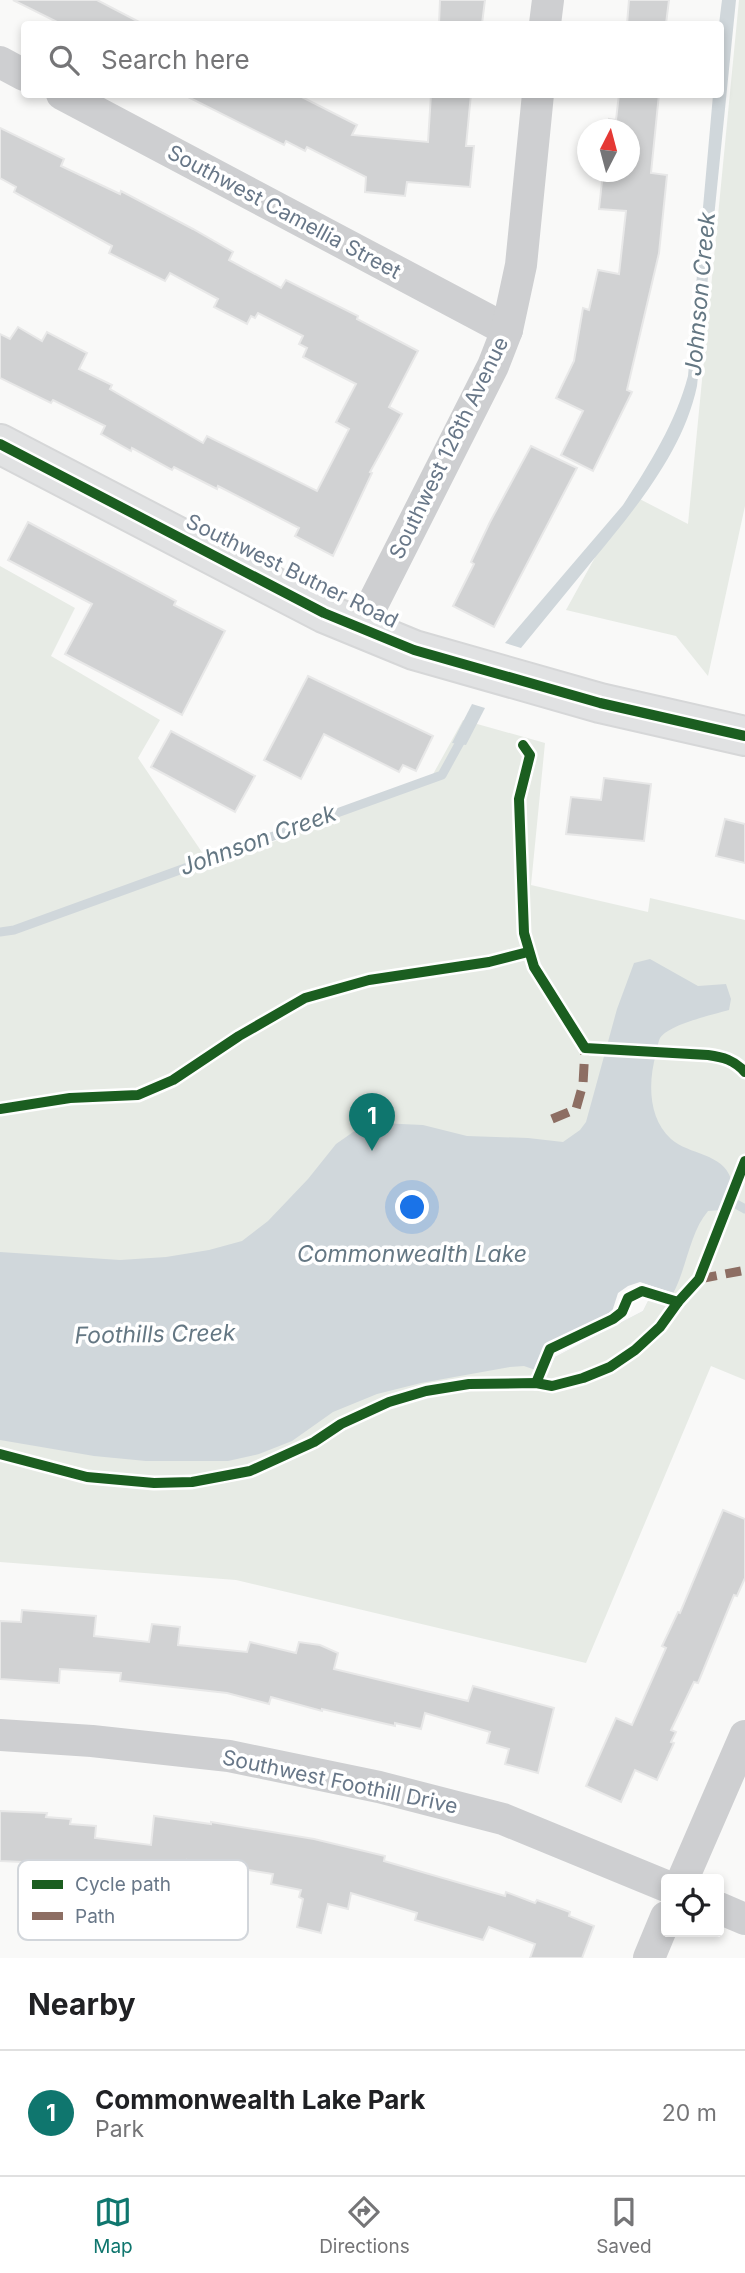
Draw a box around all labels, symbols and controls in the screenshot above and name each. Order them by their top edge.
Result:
search box [21,21,724,98]
icon: search [45,41,83,79]
text: Search here [101,44,250,75]
north arrow [577,119,640,182]
street label: Southwest Camellia Street [163,139,405,284]
water label: Johnson Creek [679,211,721,377]
street label: Southwest 126th Avenue [384,333,513,563]
street label: Southwest Butner Road [182,508,402,633]
water label: Johnson Creek [176,799,340,881]
pin: 1 [349,1093,395,1151]
your location [395,1190,429,1224]
water label: Commonwealth Lake [297,1240,527,1268]
water label: Foothills Creek [74,1319,236,1349]
street label: Southwest Foothill Drive [220,1744,460,1819]
legend [18,1860,248,1940]
text: Cycle path [75,1873,171,1896]
map controls [661,1874,724,1937]
button: locate [661,1874,724,1937]
text: Path [75,1905,115,1928]
text: Nearby [28,1986,136,2022]
text: Commonwealth Lake Park [95,2084,425,2115]
text: 1 [46,2099,56,2127]
text: 20 m [662,2099,717,2127]
text: Park [95,2115,144,2143]
tab: Map [93,2193,133,2258]
tab: Directions [319,2193,410,2258]
tab: Saved [596,2193,652,2258]

